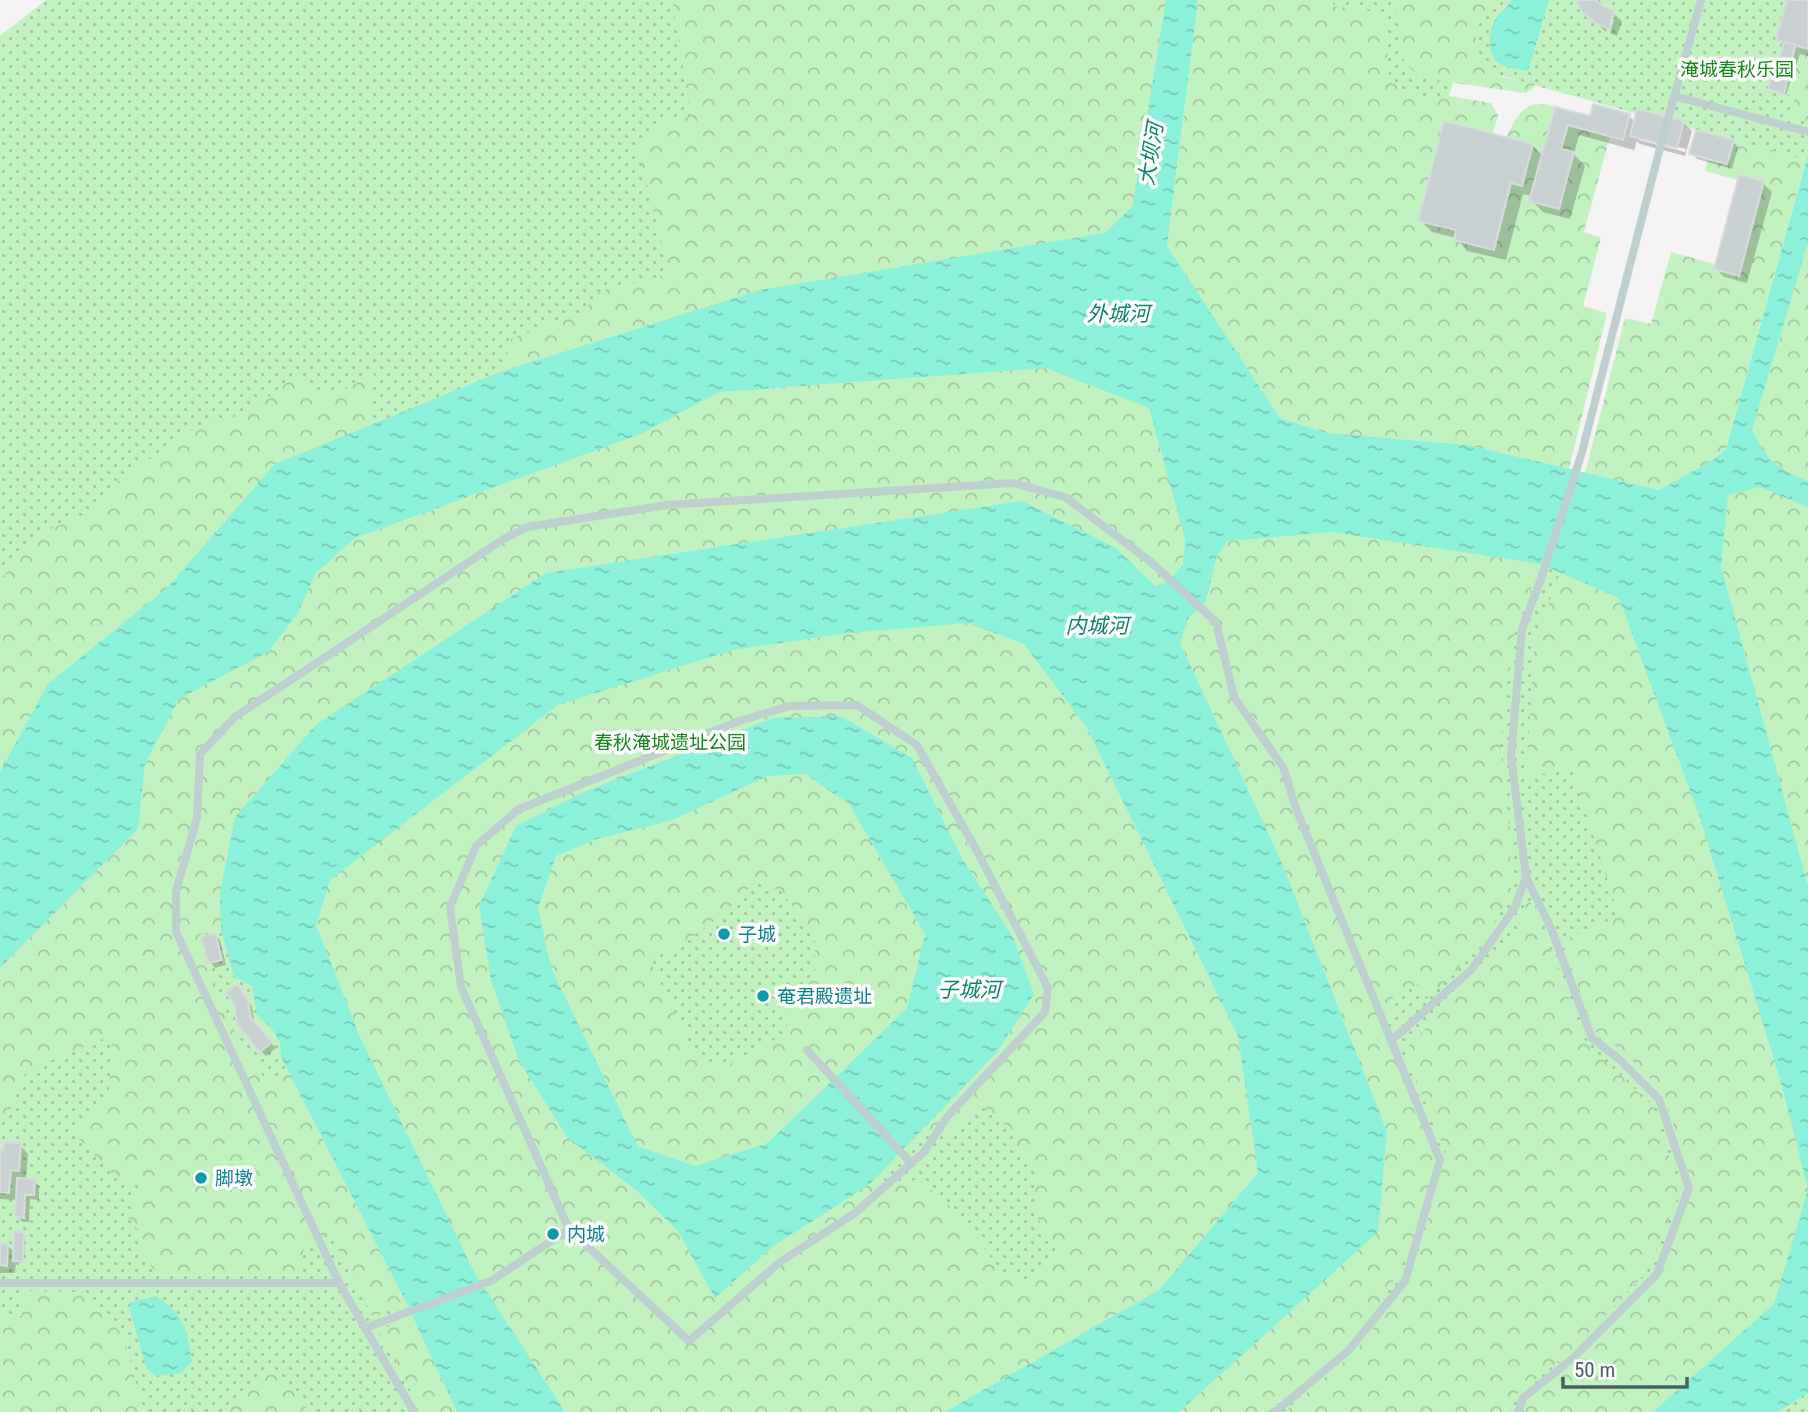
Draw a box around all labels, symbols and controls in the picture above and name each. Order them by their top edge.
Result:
park label: 淹城春秋乐园 [1680,58,1794,81]
water label: 大坝河 [1134,117,1168,187]
water label: 外城河 [1087,302,1153,326]
water label: 内城河 [1066,614,1132,638]
park label: 春秋淹城遗址公园 [594,731,746,754]
place label: 子城 [738,923,776,946]
marker: 子城 [716,926,732,942]
water label: 子城河 [938,978,1004,1002]
place label: 奄君殿遗址 [777,985,872,1008]
marker: 奄君殿遗址 [755,988,771,1004]
place label: 脚墩 [215,1167,253,1190]
marker: 脚墩 [193,1170,209,1186]
place label: 内城 [567,1223,605,1246]
marker: 内城 [545,1226,561,1242]
scale bar [1563,1346,1687,1390]
text: 50 m [1574,1358,1615,1382]

